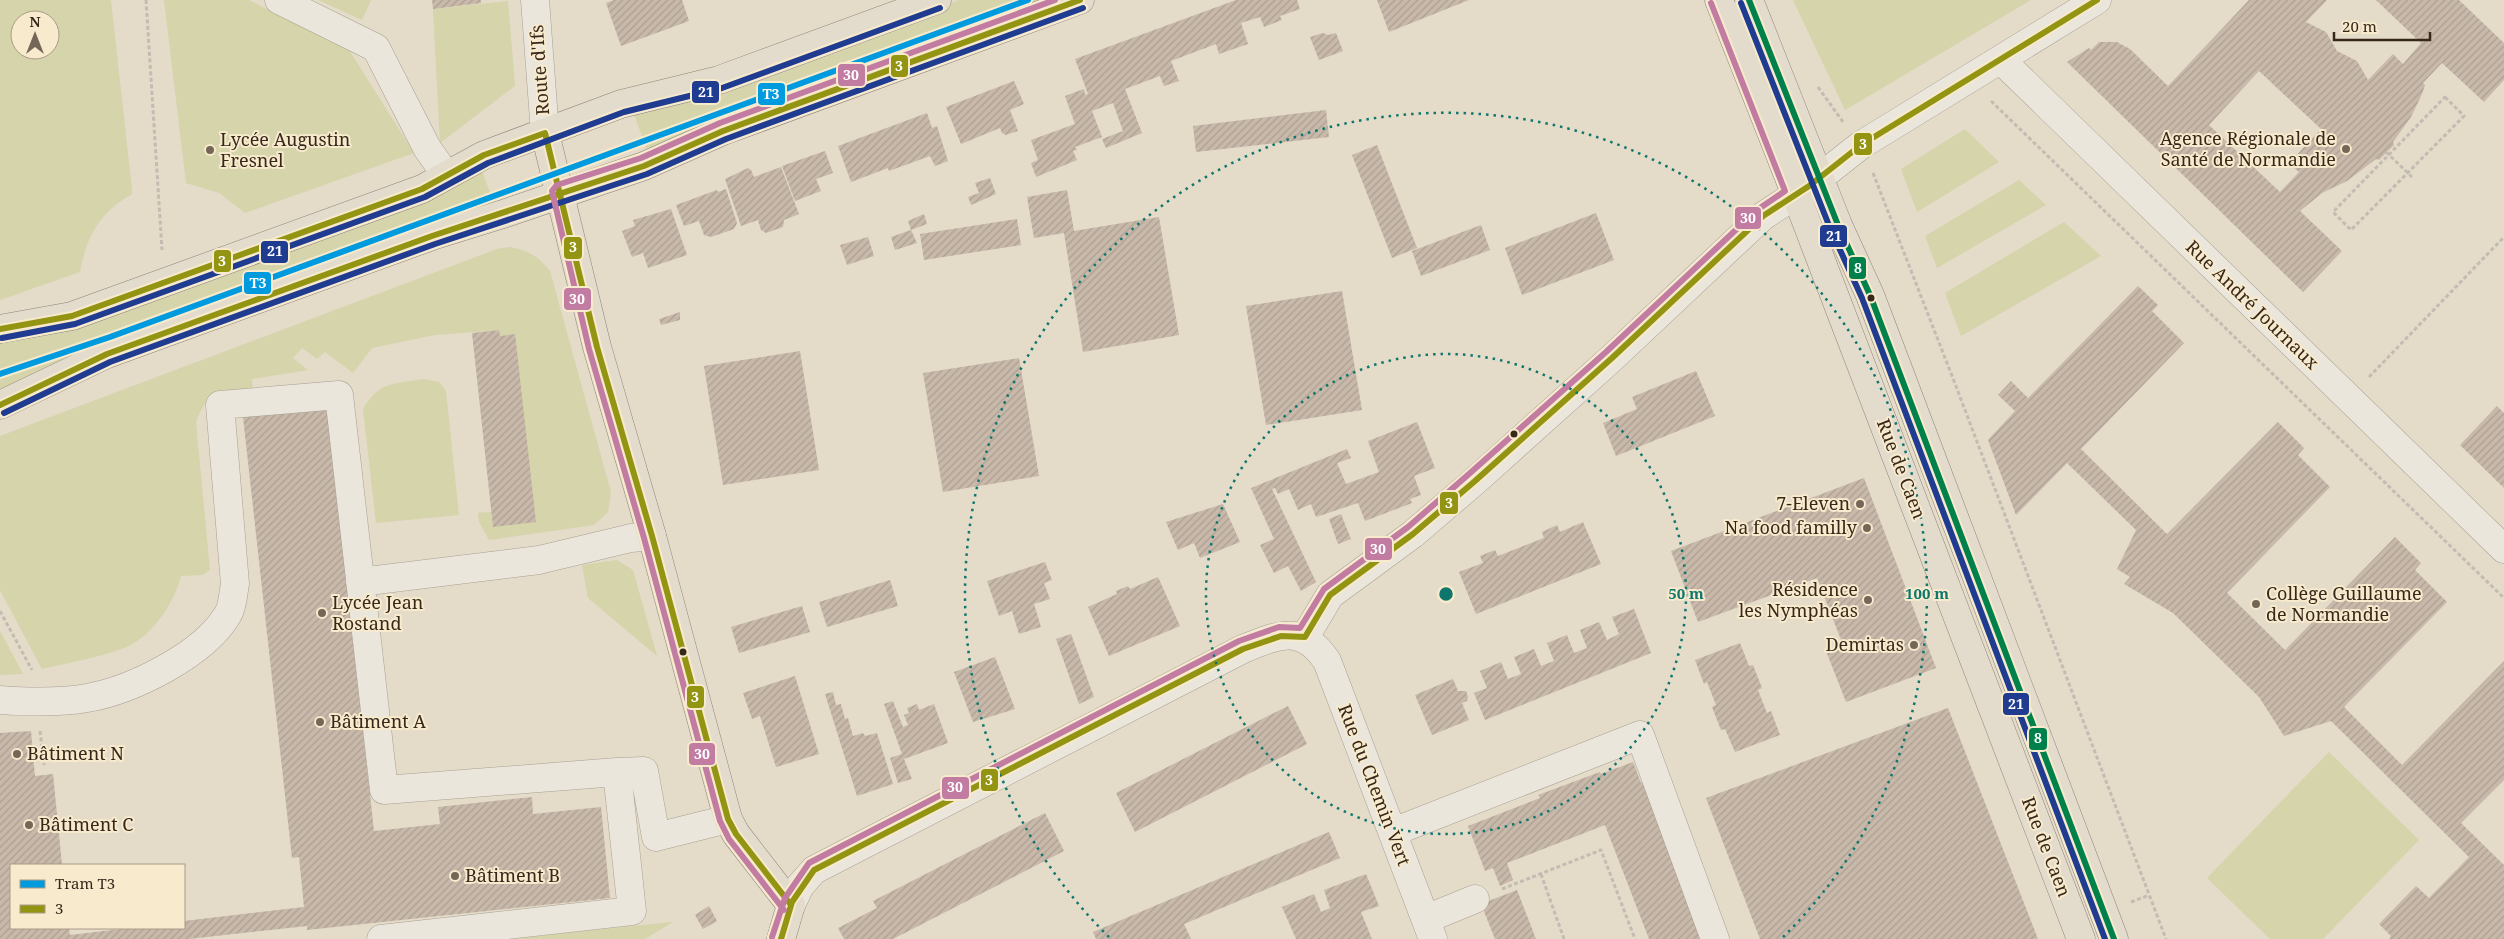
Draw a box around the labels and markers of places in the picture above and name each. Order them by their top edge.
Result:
place label: Agence Régionale de Santé de Normandie [2160,126,2336,171]
place label: Lycée Augustin Fresnel [220,127,351,172]
marker: Agence Régionale de Santé de Normandie [2340,143,2352,155]
marker: Lycée Augustin Fresnel [204,144,216,156]
unlabelled marker [1866,293,1876,303]
unlabelled marker [1509,429,1519,439]
place label: 7-Eleven [1776,491,1850,515]
marker: 7-Eleven [1854,498,1866,510]
place label: Na food familly [1724,515,1858,539]
marker: Na food familly [1861,522,1873,534]
place label: Résidence les Nymphéas [1739,577,1858,622]
place label: Collège Guillaume de Normandie [2266,581,2422,626]
centre of rings [1437,585,1455,603]
place label: Lycée Jean Rostand [332,590,424,635]
marker: Résidence les Nymphéas [1862,594,1874,606]
marker: Collège Guillaume de Normandie [2250,598,2262,610]
marker: Lycée Jean Rostand [316,607,328,619]
place label: Demirtas [1825,632,1904,656]
marker: Demirtas [1908,639,1920,651]
unlabelled marker [678,647,688,657]
place label: Bâtiment A [330,709,426,733]
marker: Bâtiment A [314,716,326,728]
place label: Bâtiment N [27,741,124,765]
marker: Bâtiment N [11,748,23,760]
place label: Bâtiment C [39,812,133,836]
marker: Bâtiment C [23,819,35,831]
place label: Bâtiment B [465,863,560,887]
marker: Bâtiment B [449,870,461,882]

